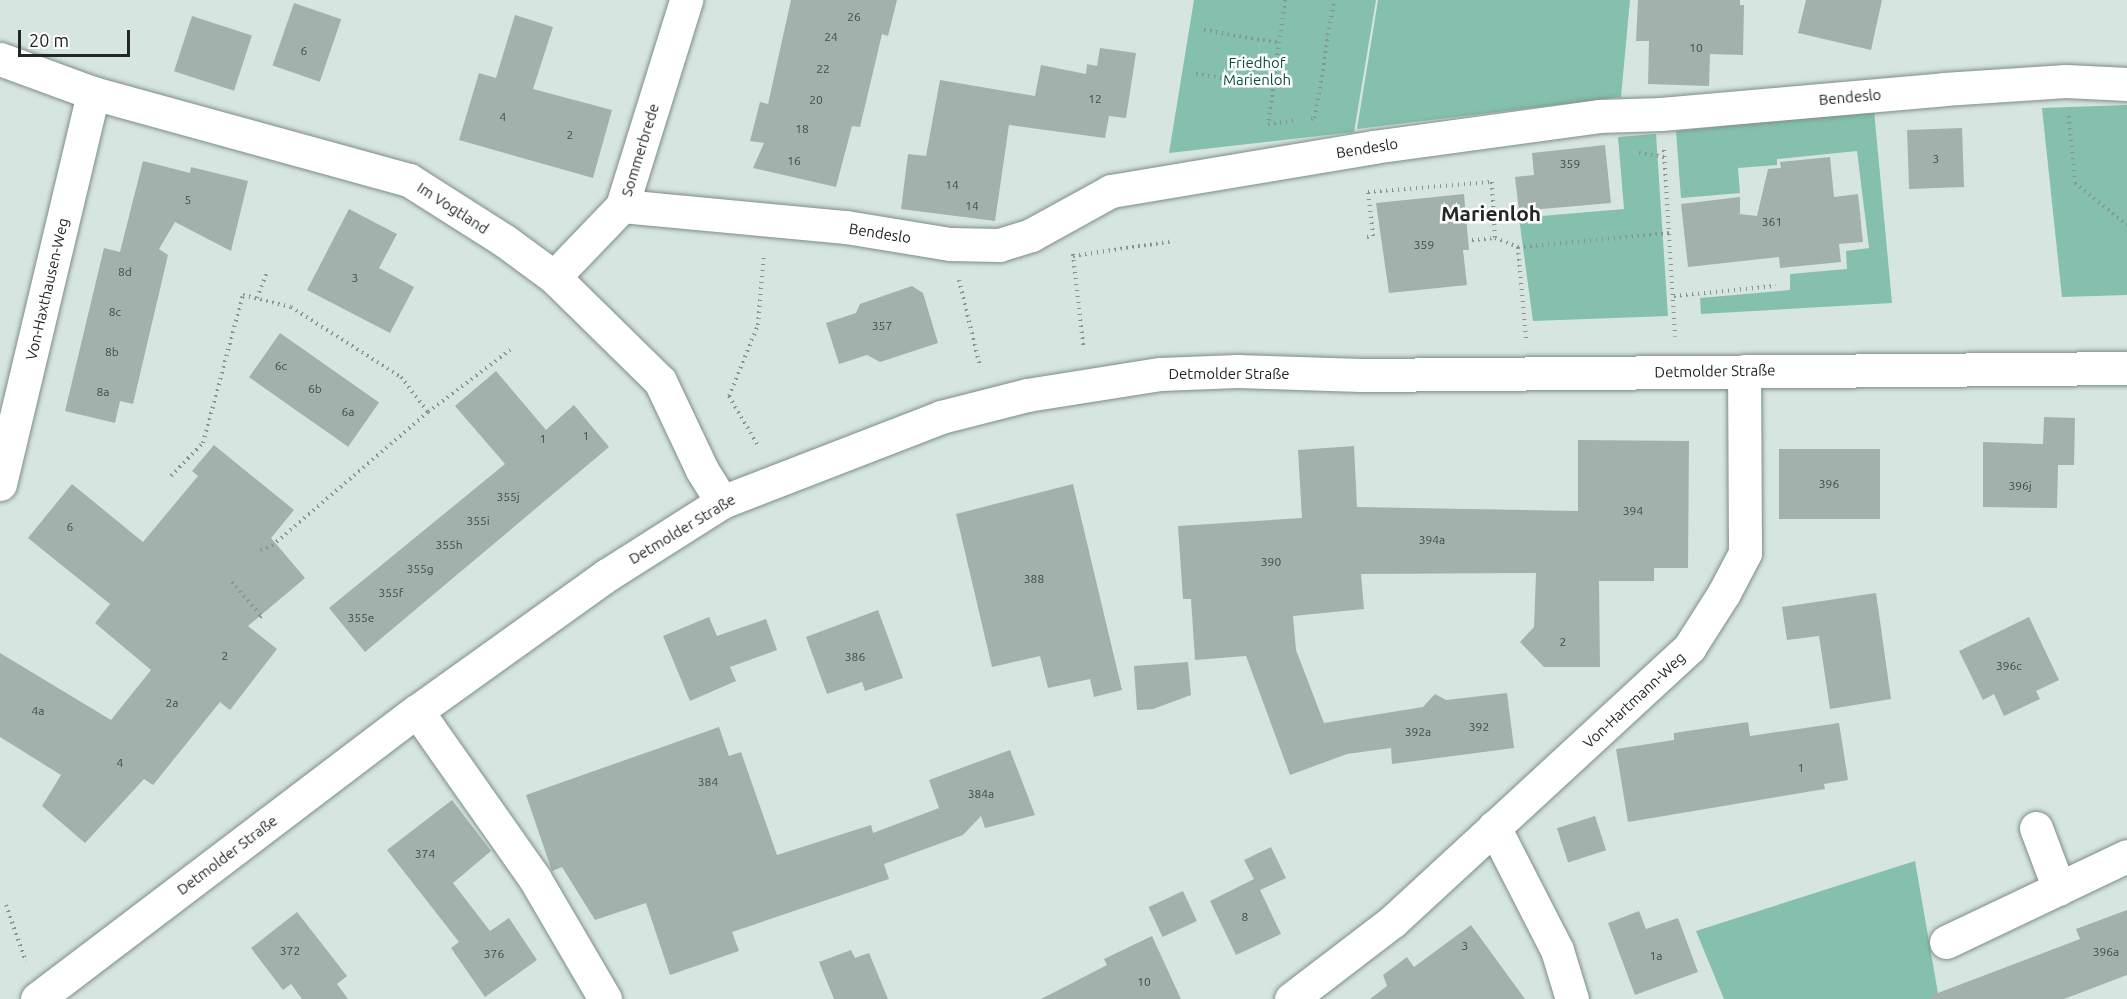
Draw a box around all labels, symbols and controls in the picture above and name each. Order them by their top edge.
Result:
house number: 26 [847,10,861,24]
scale bar [21,18,134,56]
text: 20 m [29,30,69,50]
house number: 24 [824,30,838,44]
house number: 10 [1689,41,1703,55]
house number: 6 [301,44,307,58]
park label: Friedhof Marienloh [1223,53,1291,88]
house number: 22 [816,62,830,76]
street label: Bendeslo [1818,85,1882,109]
house number: 12 [1088,92,1102,106]
house number: 20 [809,93,823,107]
street label: Sommerbrede [617,101,663,199]
house number: 4 [500,110,506,124]
house number: 18 [795,122,809,136]
house number: 2 [567,128,573,142]
street label: Bendeslo [1335,134,1399,162]
house number: 3 [1933,152,1939,166]
house number: 16 [787,154,801,168]
house number: 359 [1560,157,1580,171]
street label: Im Vogtland [414,178,492,238]
house number: 14 [945,178,959,192]
house number: 5 [185,193,191,207]
house number: 14 [965,199,979,213]
district label: Marienloh [1441,200,1541,226]
house number: 361 [1762,215,1782,229]
street label: Von-Haxthausen-Weg [22,216,72,362]
street label: Bendeslo [848,219,912,247]
house number: 359 [1414,238,1434,252]
house number: 8d [118,265,132,279]
house number: 3 [352,271,358,285]
house number: 8c [109,305,121,319]
house number: 357 [872,319,892,333]
house number: 8b [105,345,119,359]
house number: 6c [275,359,287,373]
street label: Detmolder Straße [1654,361,1776,381]
street label: Detmolder Straße [1168,365,1290,383]
house number: 6b [308,382,322,396]
house number: 8a [97,385,109,399]
house number: 6a [342,405,354,419]
house number: 1 [583,429,589,443]
house number: 1 [540,432,546,446]
house number: 396 [1819,477,1839,491]
house number: 396j [2008,479,2032,493]
house number: 355j [496,490,520,504]
street label: Detmolder Straße [625,490,739,568]
house number: 394 [1623,504,1643,518]
house number: 355i [466,514,490,528]
house number: 6 [67,520,73,534]
house number: 394a [1419,533,1445,547]
house number: 355h [435,538,463,552]
house number: 390 [1261,555,1281,569]
house number: 355g [406,562,434,576]
house number: 388 [1024,572,1044,586]
house number: 355f [379,586,403,600]
house number: 355e [348,611,374,625]
house number: 2 [1560,635,1566,649]
street label: Von-Hartmann-Weg [1579,648,1689,752]
house number: 2 [222,649,228,663]
house number: 386 [845,650,865,664]
house number: 396c [1996,659,2022,673]
house number: 2a [166,696,178,710]
house number: 4a [32,704,44,718]
house number: 392 [1469,720,1489,734]
house number: 392a [1405,725,1431,739]
house number: 4 [117,756,123,770]
house number: 1 [1798,761,1804,775]
house number: 384 [698,775,718,789]
house number: 384a [968,787,994,801]
street label: Detmolder Straße [173,811,281,899]
house number: 374 [415,847,435,861]
house number: 8 [1242,910,1248,924]
house number: 3 [1462,939,1468,953]
house number: 372 [280,944,300,958]
house number: 396a [2093,945,2119,959]
house number: 376 [484,947,504,961]
house number: 1a [1650,949,1662,963]
house number: 10 [1137,975,1151,989]

